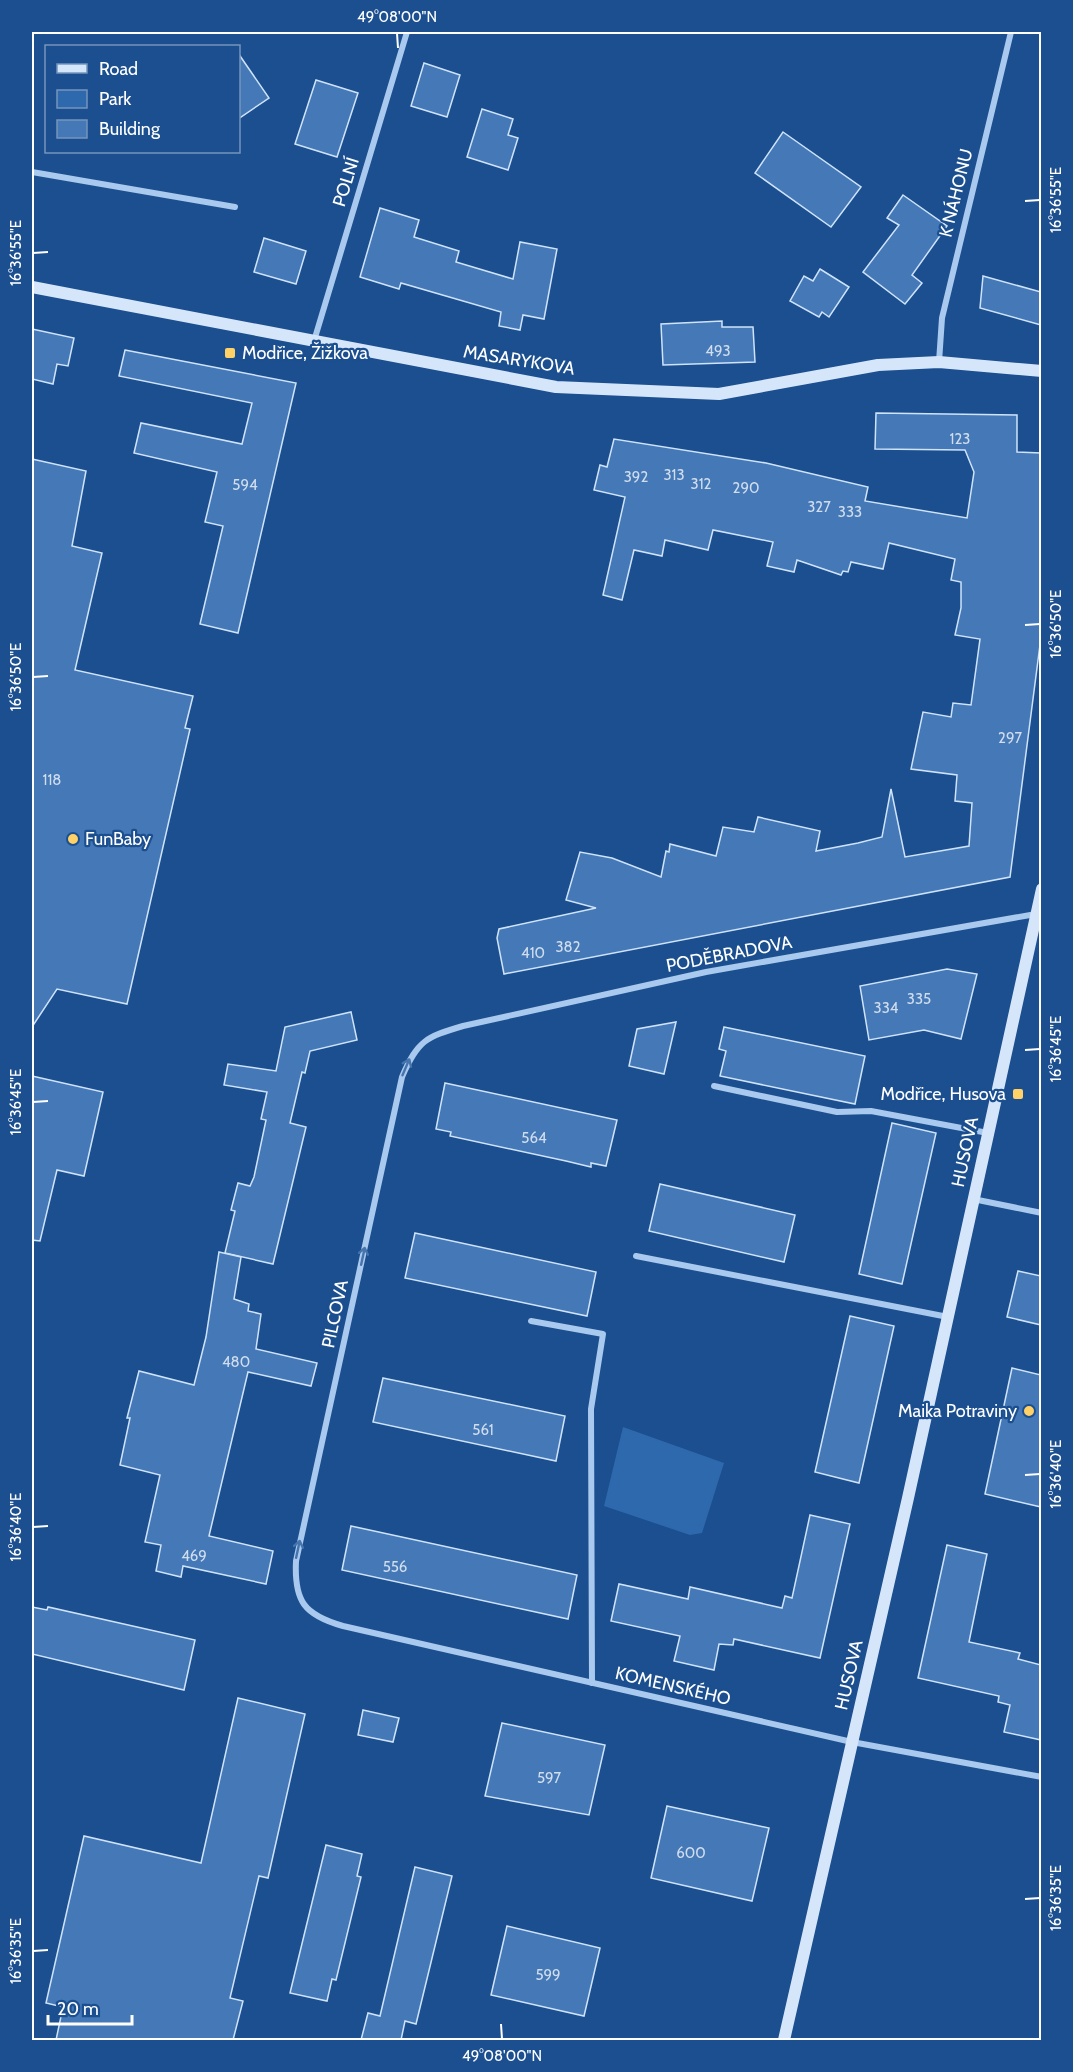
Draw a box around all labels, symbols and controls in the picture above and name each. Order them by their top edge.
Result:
text: 49°08'00"N [357,8,437,26]
legend [45,45,240,153]
text: Road [99,58,138,80]
text: Park [99,88,132,110]
text: Building [99,118,161,140]
street label: K NÁHONU [934,147,978,239]
street label: POLNÍ [328,155,364,209]
text: 16°36'55"E [1047,167,1065,233]
text: 16°36'55"E [7,220,25,286]
street label: MASARYKOVA [462,340,576,380]
place label: Modřice, Žižkova [242,341,368,364]
house number: 493 [705,342,731,360]
marker: Modřice, Žižkova [223,346,237,360]
house number: 123 [950,430,970,448]
house number: 313 [663,466,685,484]
house number: 392 [624,468,648,486]
house number: 312 [691,475,712,493]
house number: 594 [232,476,258,494]
house number: 290 [733,479,759,497]
house number: 327 [807,498,831,516]
house number: 333 [838,503,862,521]
text: 16°36'50"E [1047,590,1065,658]
text: 16°36'50"E [7,643,25,711]
house number: 297 [998,729,1022,747]
house number: 118 [43,771,61,789]
place label: FunBaby [85,828,151,850]
marker: FunBaby [66,832,80,846]
street label: PODĚBRADOVA [664,930,794,977]
house number: 382 [555,938,581,956]
house number: 410 [521,944,545,962]
house number: 335 [907,990,931,1008]
house number: 334 [874,999,899,1017]
text: 16°36'45"E [1047,1016,1065,1082]
one-way arrow [401,1058,412,1076]
text: 16°36'45"E [7,1069,25,1135]
place label: Modřice, Husova [880,1083,1006,1105]
marker: Modřice, Husova [1011,1087,1025,1101]
street label: HUSOVA [947,1115,983,1189]
house number: 564 [521,1129,547,1147]
one-way arrow [357,1247,369,1266]
street label: PILCOVA [317,1278,353,1350]
house number: 480 [222,1353,250,1371]
place label: Maika Potraviny [898,1400,1017,1422]
marker: Maika Potraviny [1022,1404,1036,1418]
house number: 561 [472,1421,494,1439]
text: 16°36'40"E [1047,1440,1065,1508]
text: 16°36'40"E [7,1493,25,1561]
one-way arrow [293,1540,305,1559]
house number: 469 [181,1547,207,1565]
house number: 556 [383,1558,407,1576]
street label: HUSOVA [830,1638,868,1712]
street label: KOMENSKÉHO [613,1662,733,1710]
house number: 597 [537,1769,562,1787]
house number: 600 [676,1844,706,1862]
text: 16°36'35"E [1047,1865,1065,1931]
text: 16°36'35"E [7,1918,25,1984]
house number: 599 [535,1966,561,1984]
scale bar [48,1988,132,2026]
text: 20 m [57,1998,99,2020]
text: 49°08'00"N [462,2047,542,2065]

